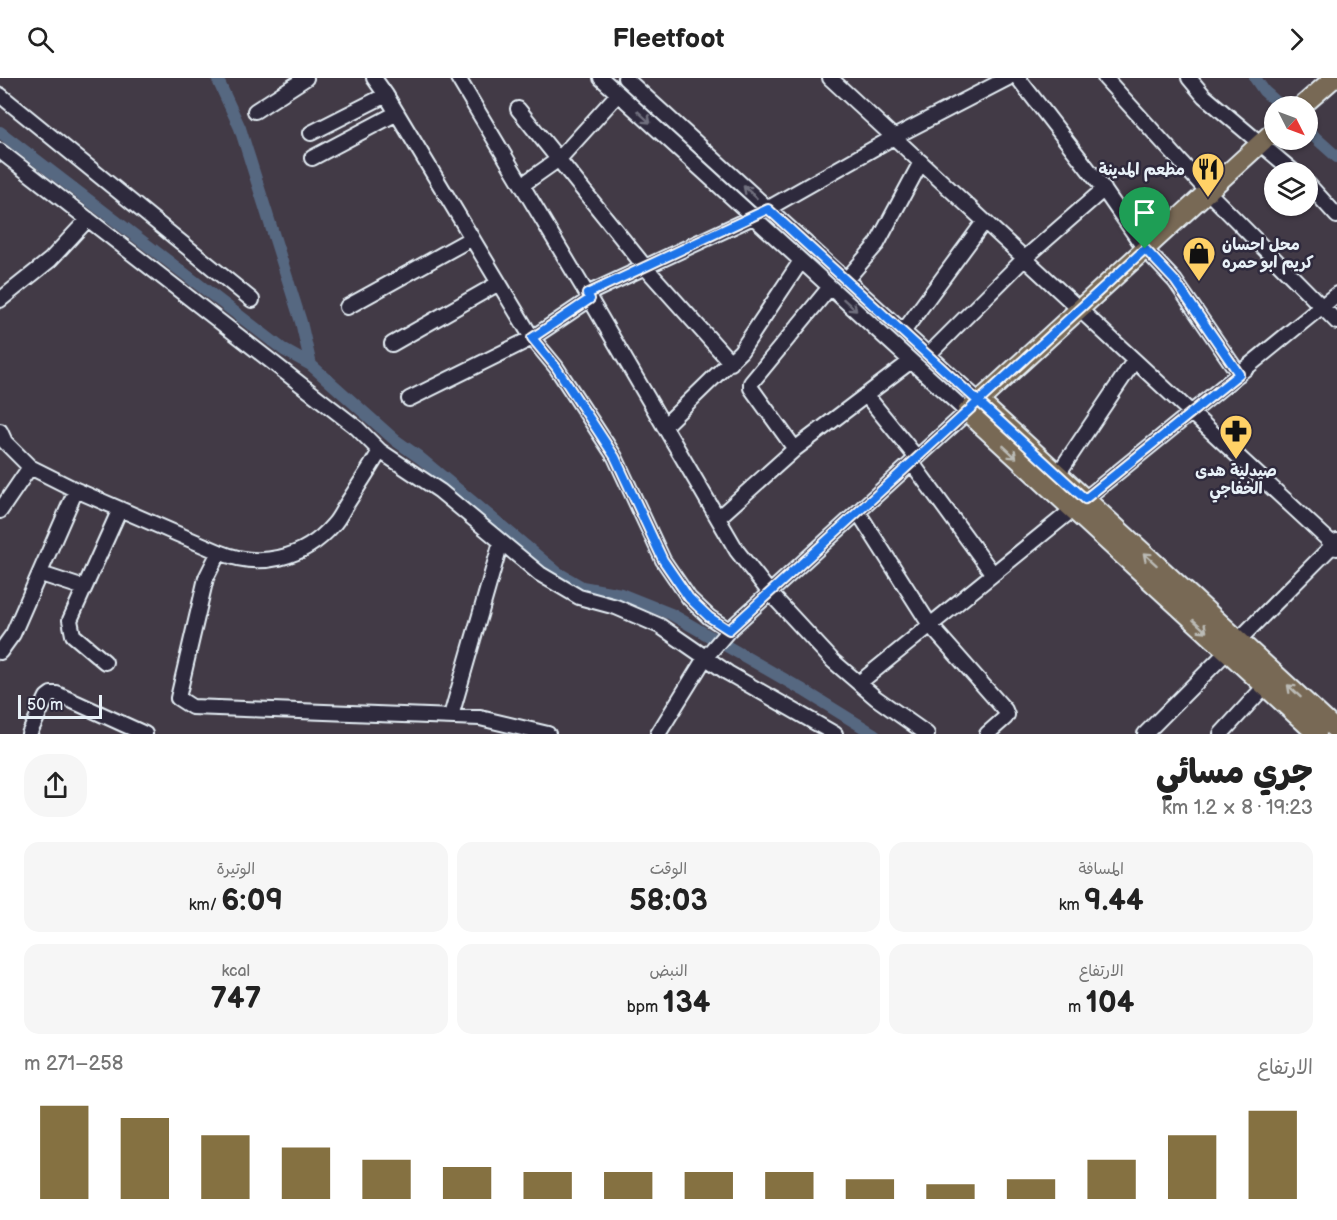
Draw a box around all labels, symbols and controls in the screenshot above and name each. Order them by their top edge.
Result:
icon: search [24,23,57,56]
text: Fleetfoot [612,23,725,55]
icon: forward [1280,23,1313,56]
north arrow [1264,96,1318,150]
map controls [1264,96,1318,216]
one-way arrow [636,110,651,124]
restaurant icon: مطعم المدينة [1190,151,1226,198]
place label: مطعم المدينة [1098,161,1185,182]
button: layers [1264,162,1318,216]
one-way arrow [742,185,757,199]
pin [1119,187,1170,249]
icon: arrive [1128,196,1161,229]
shop icon: محل احسان كريم ابو حمره [1181,235,1217,282]
place label: محل احسان كريم ابو حمره [1222,236,1314,275]
one-way arrow [843,298,858,312]
pharmacy icon: صيدلية هدى الخفاجي [1218,413,1254,460]
one-way arrow [1002,445,1017,459]
place label: صيدلية هدى الخفاجي [1195,462,1277,503]
one-way arrow [1143,552,1158,566]
one-way arrow [1192,619,1207,633]
one-way arrow [1287,684,1302,698]
scale bar [18,692,102,720]
text: 50 m [27,696,63,715]
text: جري مسائي [1156,753,1313,793]
button: share [24,754,87,817]
text: 19:23 · 8 × 1.2 km [1162,796,1313,820]
text: الوتيرة [217,860,255,879]
text: الوقت [650,860,687,879]
text: المسافة [1078,860,1124,879]
text: 6:09 [221,883,283,919]
text: 58:03 [629,883,708,919]
text: 9.44 [1084,883,1144,919]
text: /km [189,896,221,915]
text: km [1059,896,1084,915]
text: kcal [221,962,250,981]
text: النبض [649,962,688,981]
text: الارتفاع [1079,962,1124,981]
text: 747 [210,981,261,1017]
text: 134 [663,985,710,1021]
text: 104 [1085,985,1134,1021]
text: bpm [627,998,663,1017]
text: m [1068,998,1085,1017]
text: 258–271 m [24,1052,123,1076]
text: الارتفاع [1257,1056,1313,1080]

